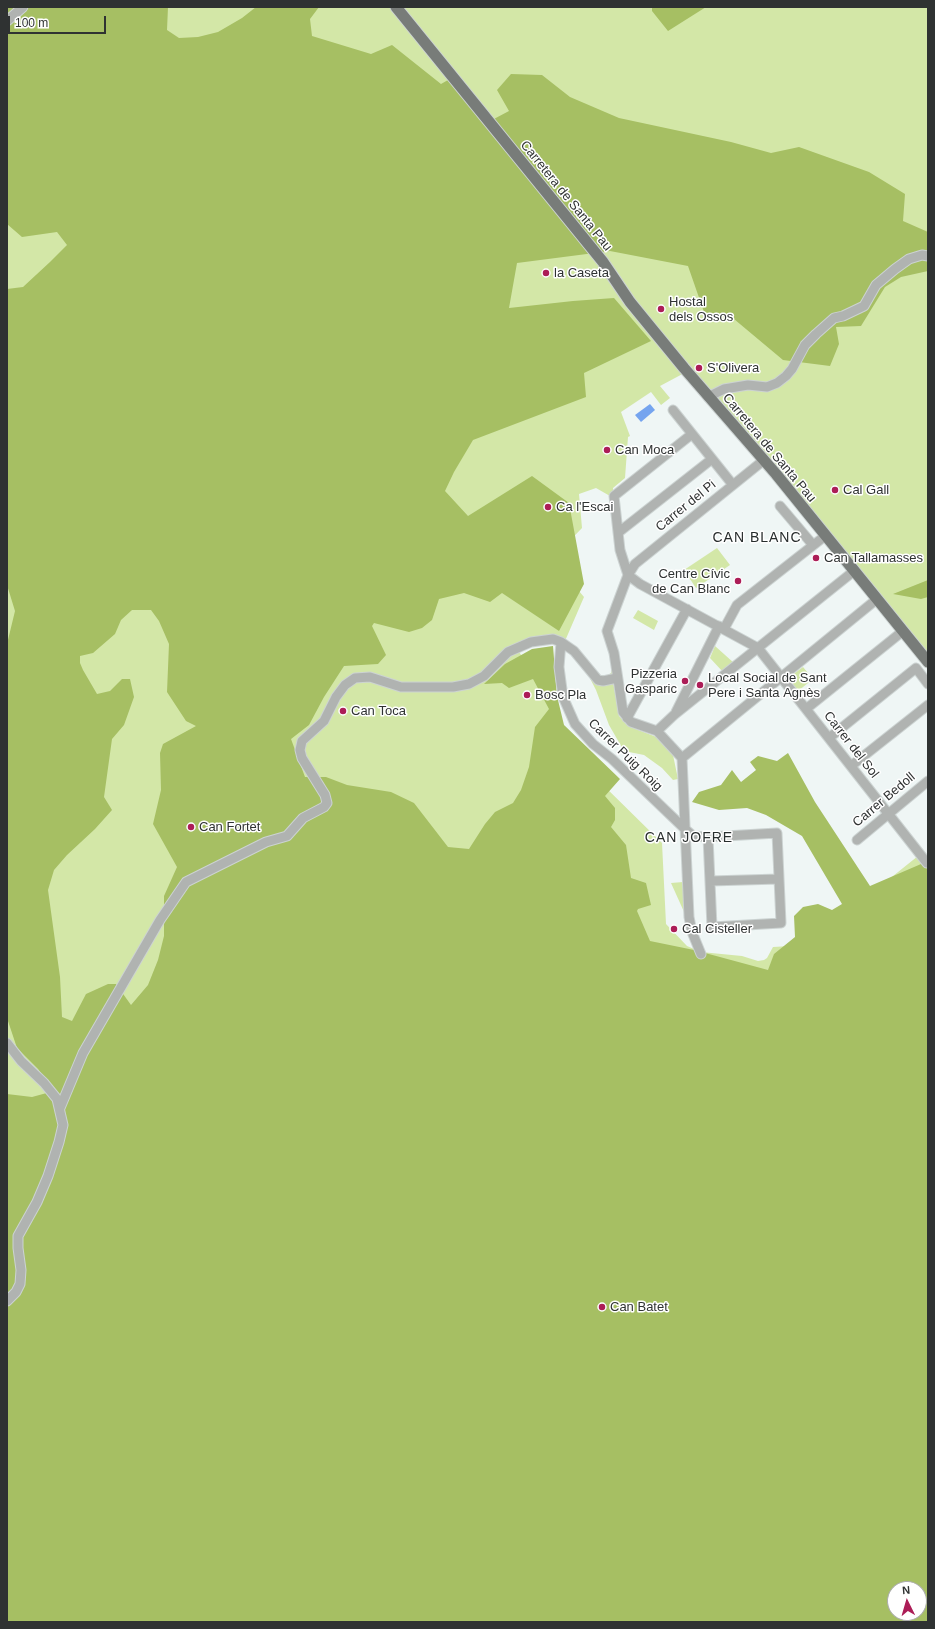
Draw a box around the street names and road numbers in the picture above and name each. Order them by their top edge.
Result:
street label: Carretera de Santa Pau [517,138,615,254]
street label: Carretera de Santa Pau [719,390,819,506]
street label: Carrer del Pi [653,477,719,535]
street label: Carrer del Sol [820,709,882,781]
street label: Carrer Puig Roig [585,716,665,794]
street label: Carrer Bedoll [850,769,918,831]

